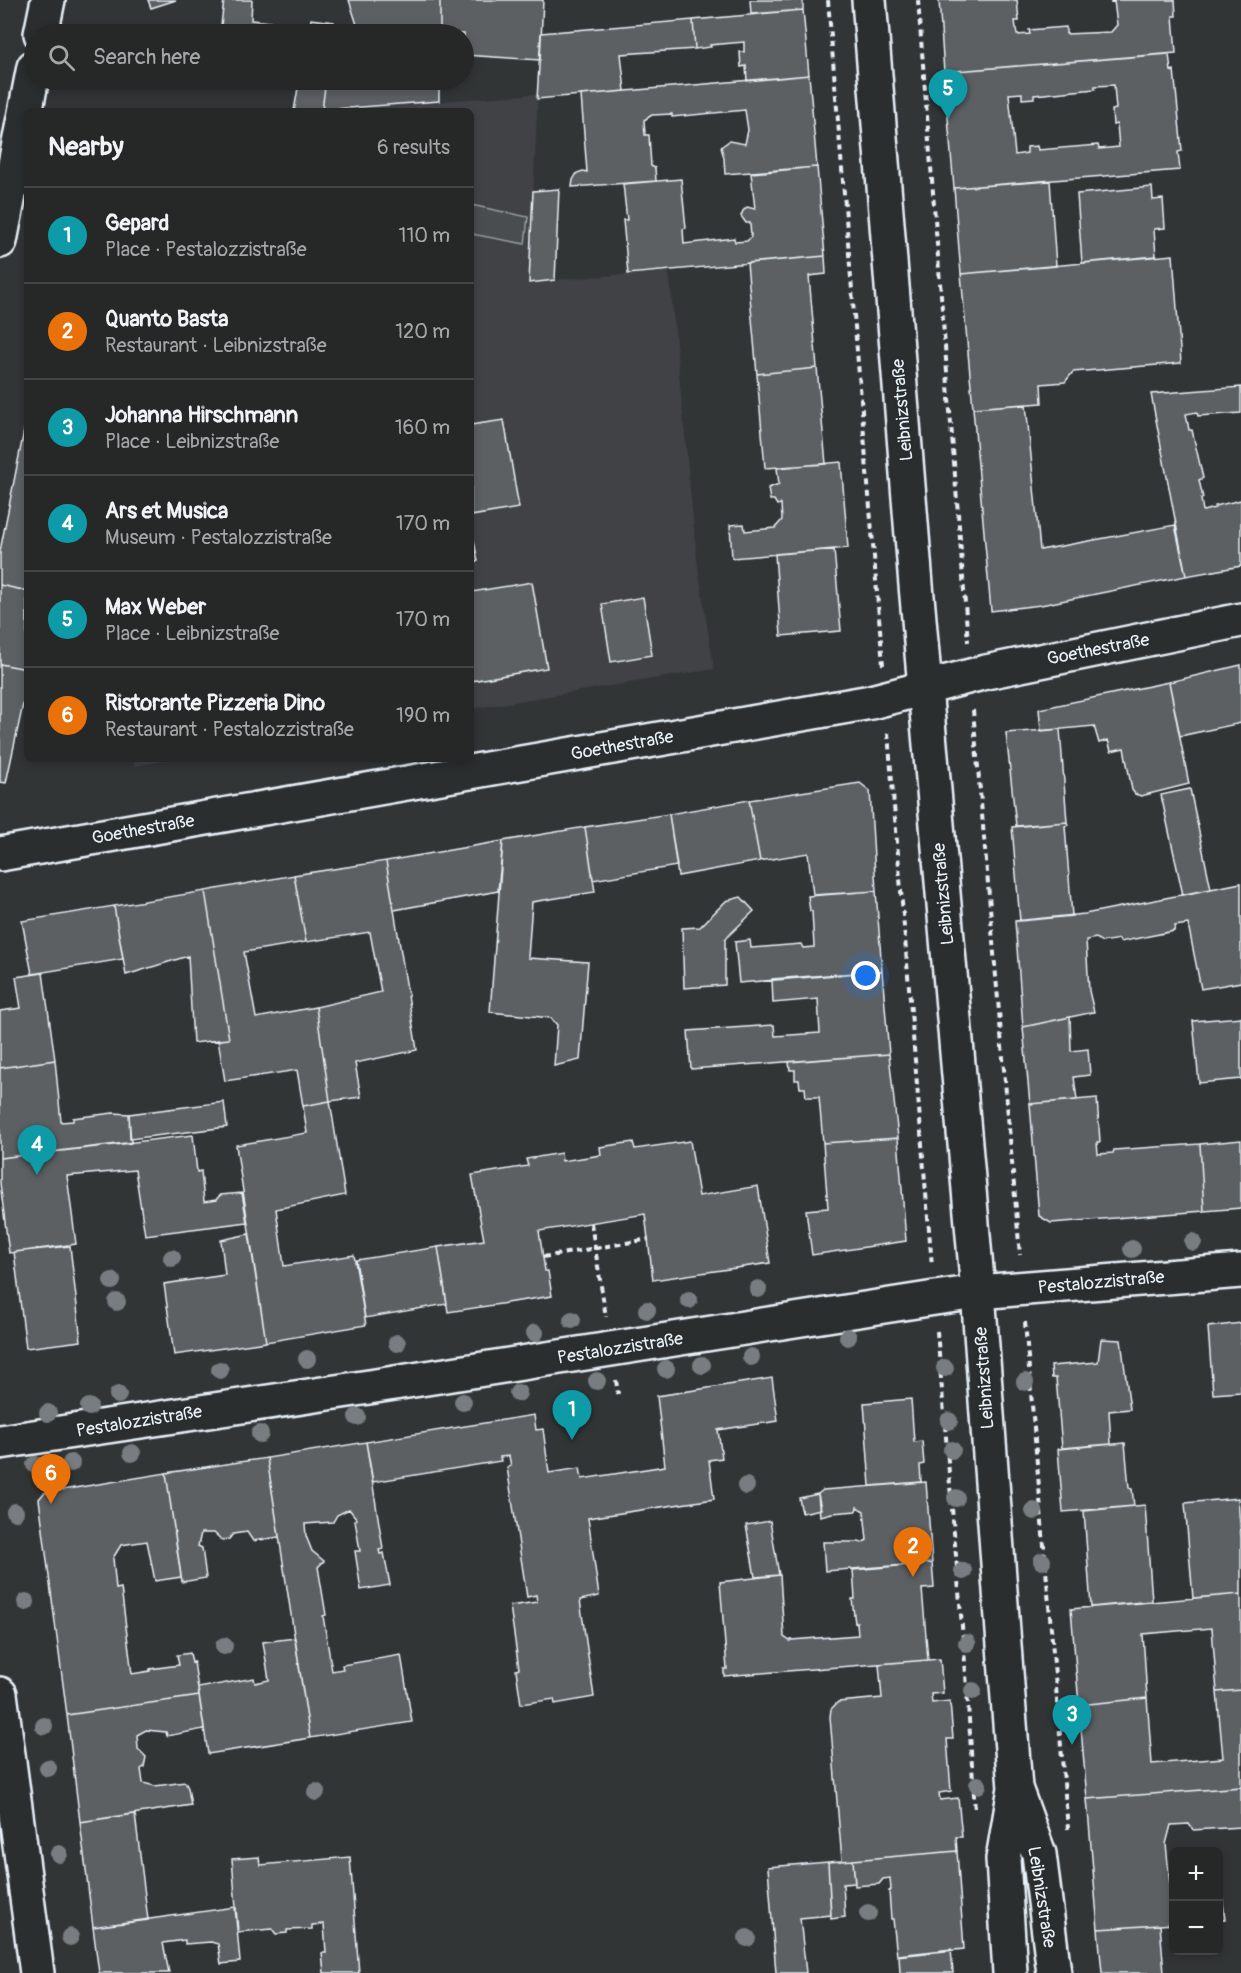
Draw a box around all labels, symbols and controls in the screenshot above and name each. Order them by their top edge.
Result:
search box [24,24,474,90]
icon: search [45,41,78,74]
text: Search here [93,43,200,71]
pin: 5 [928,70,968,119]
text: Nearby [48,131,124,163]
text: 6 results [377,135,450,160]
text: Gepard [105,209,169,237]
text: 1 [64,223,71,248]
text: 110 m [399,223,450,248]
text: Place · Pestalozzistraße [105,237,307,262]
text: Quanto Basta [105,305,228,333]
text: 2 [62,319,73,344]
text: 120 m [395,319,450,344]
text: Restaurant · Leibnizstraße [105,333,327,358]
street label: Leibnizstraße [887,358,918,462]
text: Johanna Hirschmann [105,401,298,429]
text: 3 [62,415,73,440]
text: 160 m [395,415,450,440]
text: Place · Leibnizstraße [105,429,279,454]
text: Ars et Musica [105,497,228,525]
text: 4 [62,511,73,536]
text: 170 m [396,511,450,536]
text: Museum · Pestalozzistraße [105,525,332,550]
text: Max Weber [105,593,206,621]
text: 5 [62,607,73,632]
text: 170 m [396,607,450,632]
text: Place · Leibnizstraße [105,621,279,646]
street label: Goethestraße [1045,628,1151,671]
text: Ristorante Pizzeria Dino [105,689,325,717]
text: 6 [62,703,73,728]
text: 190 m [396,703,450,728]
text: Restaurant · Pestalozzistraße [105,717,354,742]
street label: Goethestraße [569,725,675,766]
street label: Goethestraße [90,809,196,850]
street label: Leibnizstraße [928,842,959,946]
your location [851,961,880,990]
pin: 4 [18,1126,57,1175]
street label: Pestalozzistraße [1037,1265,1166,1299]
street label: Leibnizstraße [969,1326,1000,1430]
street label: Pestalozzistraße [555,1327,685,1370]
pin: 1 [552,1390,592,1440]
street label: Pestalozzistraße [74,1400,204,1443]
pin: 6 [32,1454,70,1504]
pin: 2 [894,1528,932,1577]
pin: 3 [1052,1696,1092,1745]
street label: Leibnizstraße [1022,1845,1061,1950]
map controls [1169,1847,1223,1955]
button: + [1169,1847,1223,1901]
button: − [1169,1901,1223,1955]

